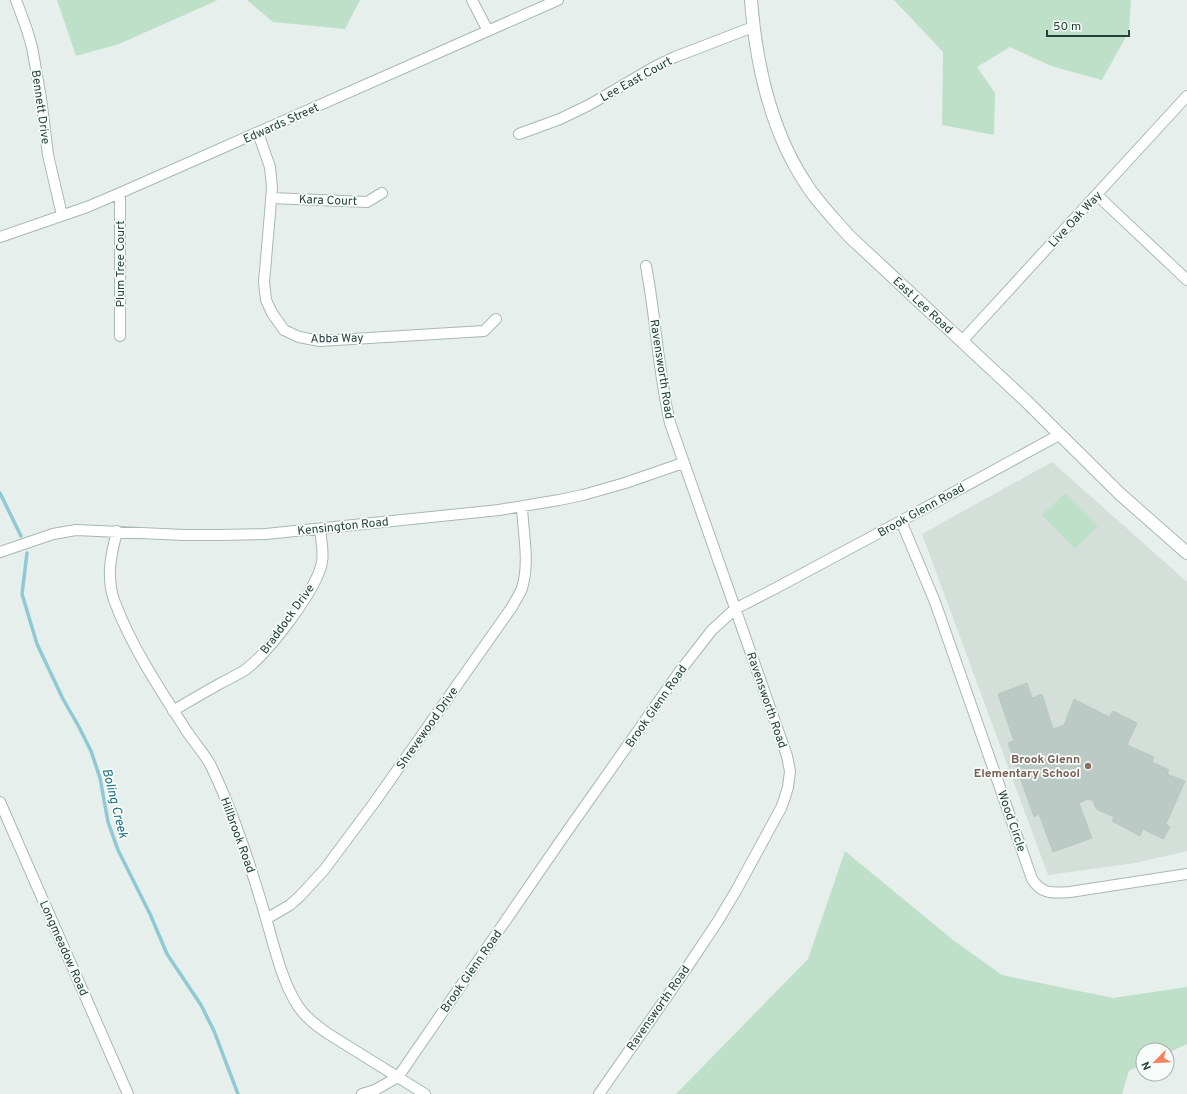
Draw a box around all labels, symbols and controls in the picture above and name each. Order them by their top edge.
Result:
scale bar [1047,12,1129,38]
text: 50 m [1053,19,1081,35]
street label: Lee East Court [598,54,675,106]
street label: Bennett Drive [27,69,53,145]
street label: Edwards Street [241,100,322,148]
street label: Live Oak Way [1046,188,1106,251]
street label: Kara Court [298,192,357,210]
street label: Plum Tree Court [113,220,129,308]
street label: East Lee Road [889,274,956,338]
street label: Ravensworth Road [645,318,677,420]
street label: Abba Way [310,331,364,347]
street label: Brook Glenn Road [875,480,968,541]
street label: Kensington Road [297,514,390,540]
street label: Braddock Drive [257,581,319,658]
street label: Ravensworth Road [742,650,790,751]
street label: Brook Glenn Road [622,662,691,751]
street label: Shrevewood Drive [393,684,462,773]
place label: Brook Glenn Elementary School [974,752,1080,782]
marker: Brook Glenn Elementary School [1083,761,1093,771]
water label: Boling Creek [98,767,131,841]
street label: Wood Circle [993,788,1029,854]
street label: Hillbrook Road [216,795,258,875]
street label: Longmeadow Road [35,898,91,999]
street label: Brook Glenn Road [437,927,506,1016]
street label: Ravensworth Road [623,963,694,1054]
north arrow [1135,1042,1175,1082]
text: N [1139,1059,1155,1072]

